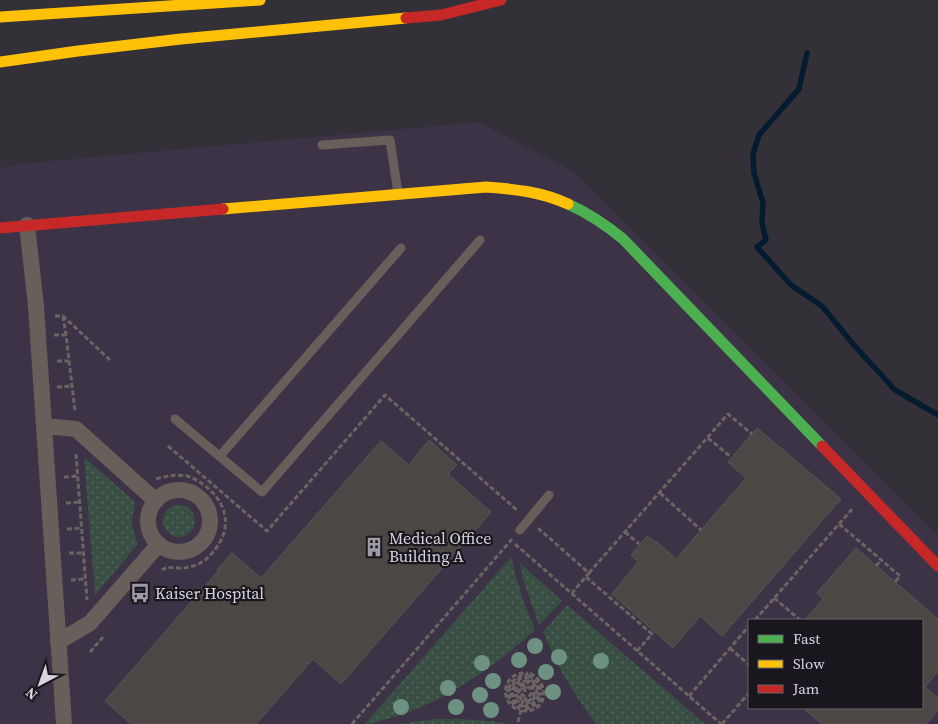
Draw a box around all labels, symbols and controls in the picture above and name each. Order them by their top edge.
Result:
place label: Medical Office Building A [389,527,491,567]
building icon: Medical Office Building A [363,536,385,558]
bus stop icon: Kaiser Hospital [129,582,151,604]
place label: Kaiser Hospital [155,582,264,604]
legend [748,619,923,709]
text: Fast [793,628,820,649]
text: Slow [793,653,825,674]
north arrow [15,659,65,709]
text: Jam [792,678,820,699]
text: N [21,683,42,705]

